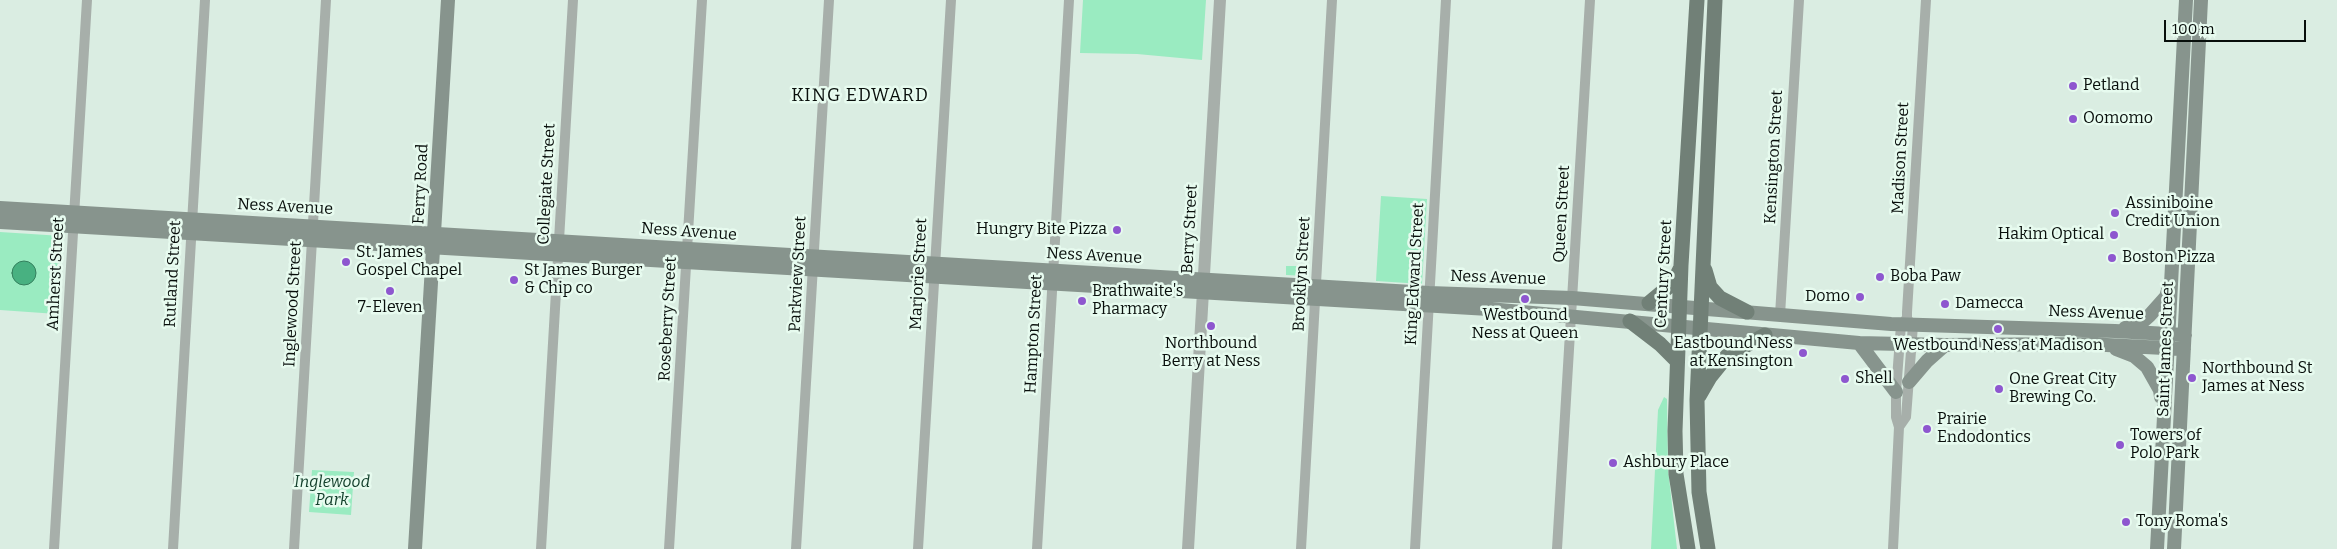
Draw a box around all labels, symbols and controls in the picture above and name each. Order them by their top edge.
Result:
scale bar [2167,10,2310,42]
text: 100 m [2172,20,2215,38]
place label: Petland [2083,76,2139,96]
marker: Petland [2067,80,2079,92]
district label: KING EDWARD [790,85,930,107]
street label: Kensington Street [1761,89,1787,225]
street label: Madison Street [1888,101,1914,215]
place label: Oomomo [2083,109,2153,129]
marker: Oomomo [2067,113,2079,125]
street label: Collegiate Street [534,123,560,245]
street label: Ferry Road [409,143,433,225]
street label: Queen Street [1550,165,1574,263]
street label: Berry Street [1178,184,1202,274]
place label: Assiniboine Credit Union [2125,194,2220,232]
street label: Ness Avenue [237,195,333,219]
street label: King Edward Street [1402,202,1428,346]
marker: Assiniboine Credit Union [2109,207,2121,219]
street label: Parkview Street [785,215,811,333]
street label: Brooklyn Street [1289,216,1315,332]
street label: Amherst Street [43,217,69,331]
street label: Marjorie Street [906,218,932,330]
street label: Ness Avenue [640,219,738,245]
street label: Century Street [1652,219,1676,329]
street label: Rutland Street [161,220,185,328]
place label: Hungry Bite Pizza [976,220,1107,240]
marker: Hungry Bite Pizza [1111,224,1123,236]
place label: Hakim Optical [1998,225,2104,245]
marker: Hakim Optical [2108,229,2120,241]
street label: Inglewood Street [280,240,306,368]
place label: St. James Gospel Chapel [356,243,462,281]
street label: Ness Avenue [1046,244,1142,268]
place label: Boston Pizza [2122,248,2215,268]
marker: Boston Pizza [2106,252,2118,264]
marker: St. James Gospel Chapel [340,256,352,268]
street label: Roseberry Street [655,256,681,382]
place label: St James Burger & Chip co [524,261,642,299]
street label: Ness Avenue [1450,267,1546,289]
place label: Boba Paw [1890,267,1961,287]
marker: Boba Paw [1874,271,1886,283]
marker: St James Burger & Chip co [508,274,520,286]
street label: Hampton Street [1021,274,1047,394]
street label: Saint James Street [2154,281,2178,417]
place label: Brathwaite's Pharmacy [1092,282,1183,320]
marker: 7-Eleven [384,285,396,297]
place label: Domo [1805,287,1850,307]
marker: Domo [1854,291,1866,303]
marker: Westbound Ness at Queen [1519,293,1531,305]
place label: Damecca [1955,294,2023,314]
marker: Brathwaite's Pharmacy [1076,295,1088,307]
place label: 7-Eleven [358,298,422,318]
marker: Damecca [1939,298,1951,310]
street label: Ness Avenue [2048,302,2144,324]
place label: Westbound Ness at Queen [1472,306,1578,344]
marker: Northbound Berry at Ness [1205,320,1217,332]
marker: Westbound Ness at Madison [1992,323,2004,335]
place label: Northbound Berry at Ness [1162,334,1260,372]
place label: Eastbound Ness at Kensington [1674,334,1793,372]
place label: Westbound Ness at Madison [1893,336,2103,356]
marker: Eastbound Ness at Kensington [1797,347,1809,359]
place label: Northbound St James at Ness [2202,359,2313,397]
place label: Shell [1855,369,1893,389]
place label: One Great City Brewing Co. [2009,370,2116,408]
marker: Northbound St James at Ness [2186,372,2198,384]
marker: Shell [1839,373,1851,385]
marker: One Great City Brewing Co. [1993,383,2005,395]
place label: Prairie Endodontics [1937,410,2031,448]
marker: Prairie Endodontics [1921,423,1933,435]
place label: Towers of Polo Park [2130,426,2201,464]
marker: Towers of Polo Park [2114,439,2126,451]
place label: Ashbury Place [1623,453,1729,473]
marker: Ashbury Place [1607,457,1619,469]
park label: Inglewood Park [294,473,370,511]
place label: Tony Roma's [2136,512,2228,532]
marker: Tony Roma's [2120,516,2132,528]

